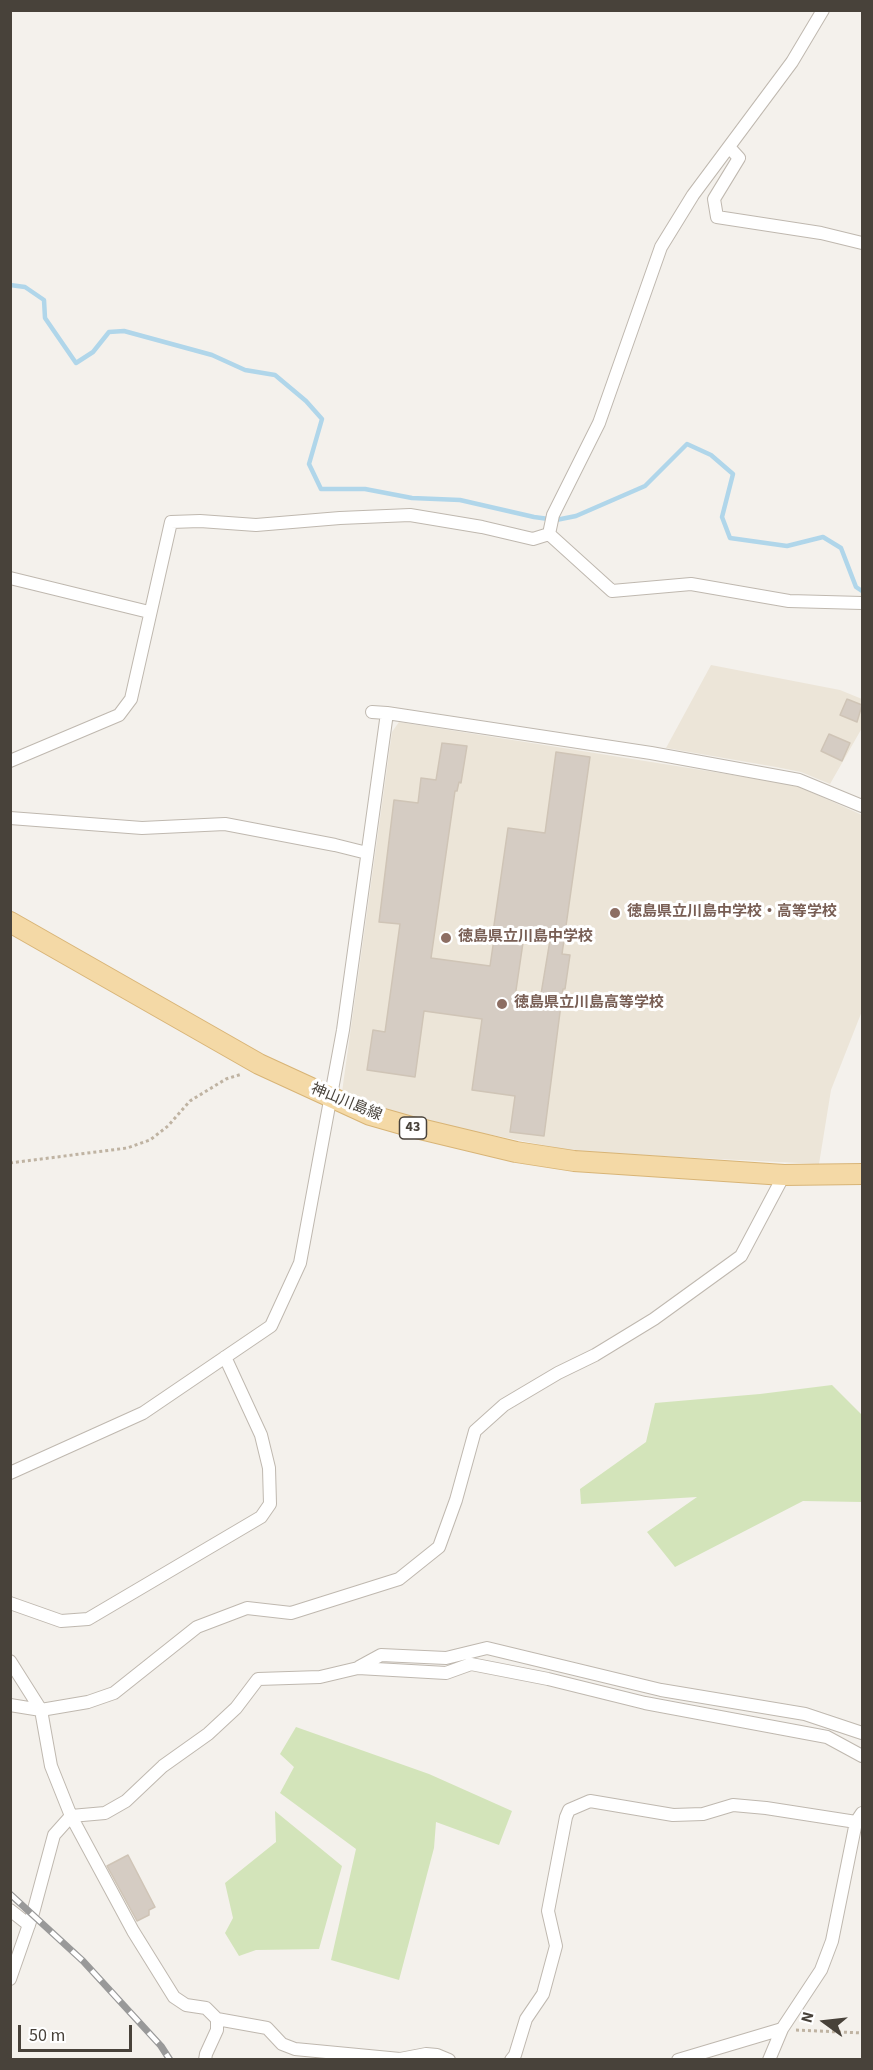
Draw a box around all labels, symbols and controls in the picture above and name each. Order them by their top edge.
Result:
place label: 徳島県立川島中学校・高等学校 [627,904,837,922]
marker: 徳島県立川島中学校・高等学校 [608,906,622,920]
place label: 徳島県立川島中学校 [458,929,593,947]
marker: 徳島県立川島中学校 [439,931,453,945]
place label: 徳島県立川島高等学校 [514,995,664,1013]
marker: 徳島県立川島高等学校 [495,997,509,1011]
street label: 神山川島線 [308,1081,384,1125]
road number: 43 [400,1117,426,1139]
north arrow [795,1992,855,2052]
text: N [796,2009,820,2025]
scale bar [21,2013,135,2051]
text: 50 m [29,2023,65,2048]

